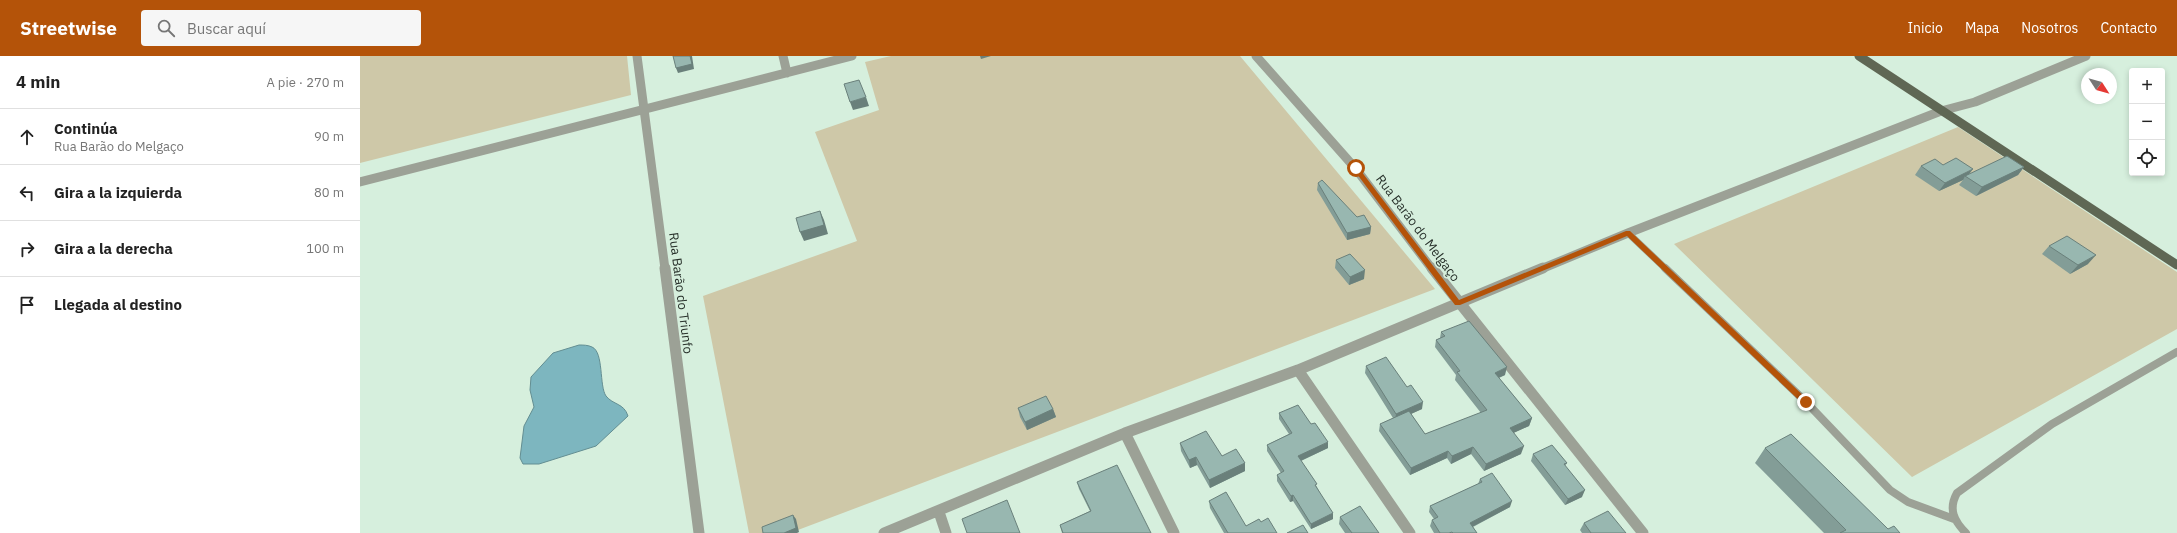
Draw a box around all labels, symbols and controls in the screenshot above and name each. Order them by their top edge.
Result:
search box [141,10,421,46]
text: Streetwise [20,16,117,40]
icon: search [155,17,177,39]
text: Buscar aquí [187,19,266,38]
text: Inicio [1907,19,1943,37]
text: Mapa [1965,19,1999,37]
text: Nosotros [2021,19,2078,37]
text: Contacto [2100,19,2157,37]
north arrow [2081,68,2117,104]
map controls [2129,68,2165,176]
button: + [2129,68,2165,104]
text: 4 min [16,71,60,93]
text: A pie · 270 m [266,74,344,91]
button: − [2129,104,2165,140]
text: Continúa [54,119,118,138]
icon: ahead [16,126,38,148]
text: 90 m [314,128,344,145]
text: Rua Barão do Melgaço [54,138,184,155]
button: locate [2129,140,2165,176]
route start [1347,159,1365,177]
street label: Rua Barão do Melgaço [1372,171,1464,285]
icon: left [16,182,38,204]
text: Gira a la izquierda [54,183,182,202]
text: 80 m [314,184,344,201]
street label: Rua Barão do Triunfo [665,231,697,355]
icon: right [16,238,38,260]
text: Gira a la derecha [54,239,173,258]
text: 100 m [306,240,344,257]
icon: arrive [16,294,38,316]
text: Llegada al destino [54,295,182,314]
route end [1797,393,1815,411]

